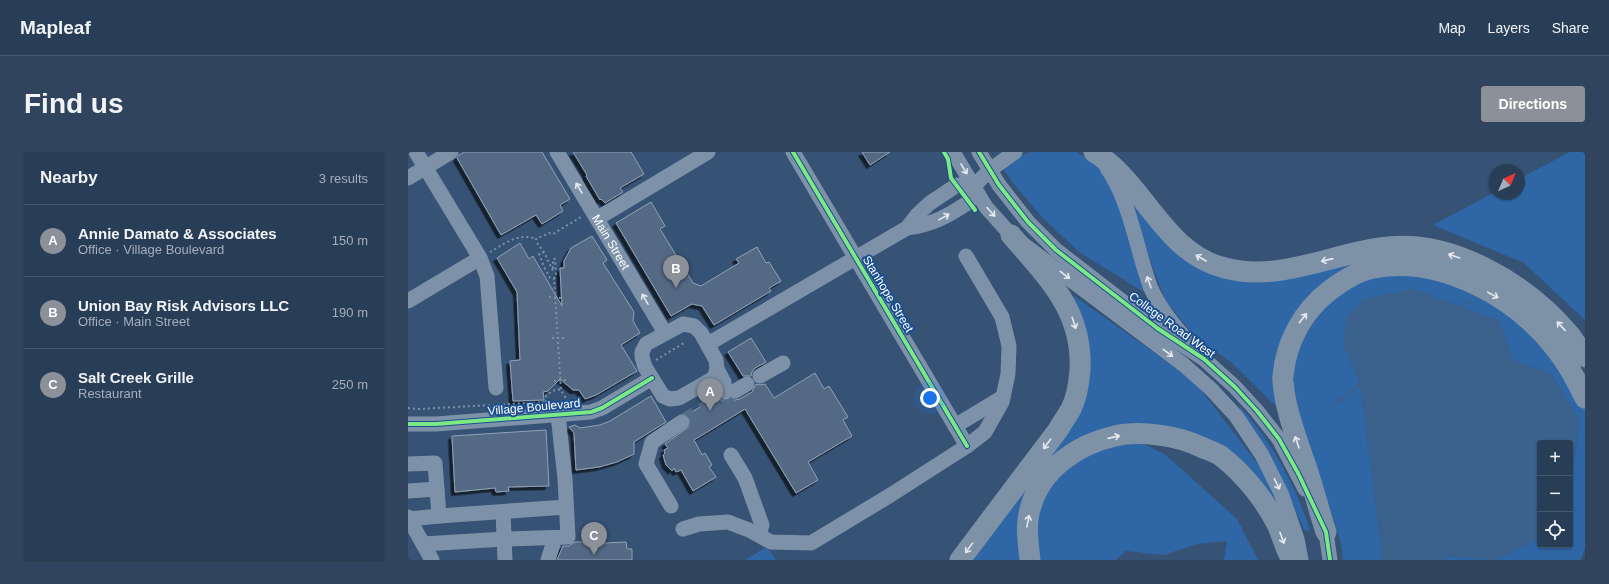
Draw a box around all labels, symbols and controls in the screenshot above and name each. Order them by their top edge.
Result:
text: Mapleaf [20,17,91,38]
text: Map [1438,20,1466,36]
text: Layers [1488,20,1530,36]
text: Share [1552,20,1589,36]
button: Directions [1481,86,1585,122]
text: Find us [24,88,124,119]
one-way arrow [960,163,968,174]
north arrow [1489,164,1525,200]
text: Nearby [40,168,98,187]
text: 3 results [319,171,368,186]
one-way arrow [575,183,583,194]
one-way arrow [986,207,995,217]
street label: Main Street [589,212,633,273]
one-way arrow [938,213,950,221]
text: Annie Damato & Associates [78,225,277,242]
text: A [48,233,58,248]
text: 150 m [332,233,368,248]
text: Office · Village Boulevard [78,242,224,257]
one-way arrow [1448,252,1460,260]
street label: Stanhope Street [860,253,917,335]
one-way arrow [1195,253,1207,261]
pin: B [663,255,689,288]
one-way arrow [1321,257,1334,264]
one-way arrow [1059,271,1070,279]
one-way arrow [1145,277,1153,289]
street label: College Road West [1126,289,1218,361]
one-way arrow [1487,292,1499,299]
one-way arrow [641,293,649,305]
text: Union Bay Risk Advisors LLC [78,297,289,314]
text: B [48,305,58,320]
text: 190 m [332,305,368,320]
one-way arrow [1299,312,1308,323]
text: Office · Main Street [78,314,190,329]
one-way arrow [1070,317,1078,329]
one-way arrow [1557,321,1566,332]
one-way arrow [1163,349,1174,358]
text: Salt Creek Grille [78,369,194,386]
text: C [48,377,58,392]
text: 250 m [332,377,368,392]
pin: A [697,378,723,411]
text: Restaurant [78,386,142,401]
your location [920,388,940,408]
street label: Village Boulevard [487,396,581,418]
one-way arrow [1108,432,1121,440]
one-way arrow [1293,436,1301,448]
one-way arrow [1043,438,1052,449]
map controls [1537,440,1573,548]
button: + [1537,440,1573,476]
button: − [1537,476,1573,512]
one-way arrow [1274,478,1281,490]
button: locate [1537,512,1573,548]
one-way arrow [1024,515,1032,528]
pin: C [581,522,607,555]
one-way arrow [1279,531,1286,544]
one-way arrow [965,542,973,553]

